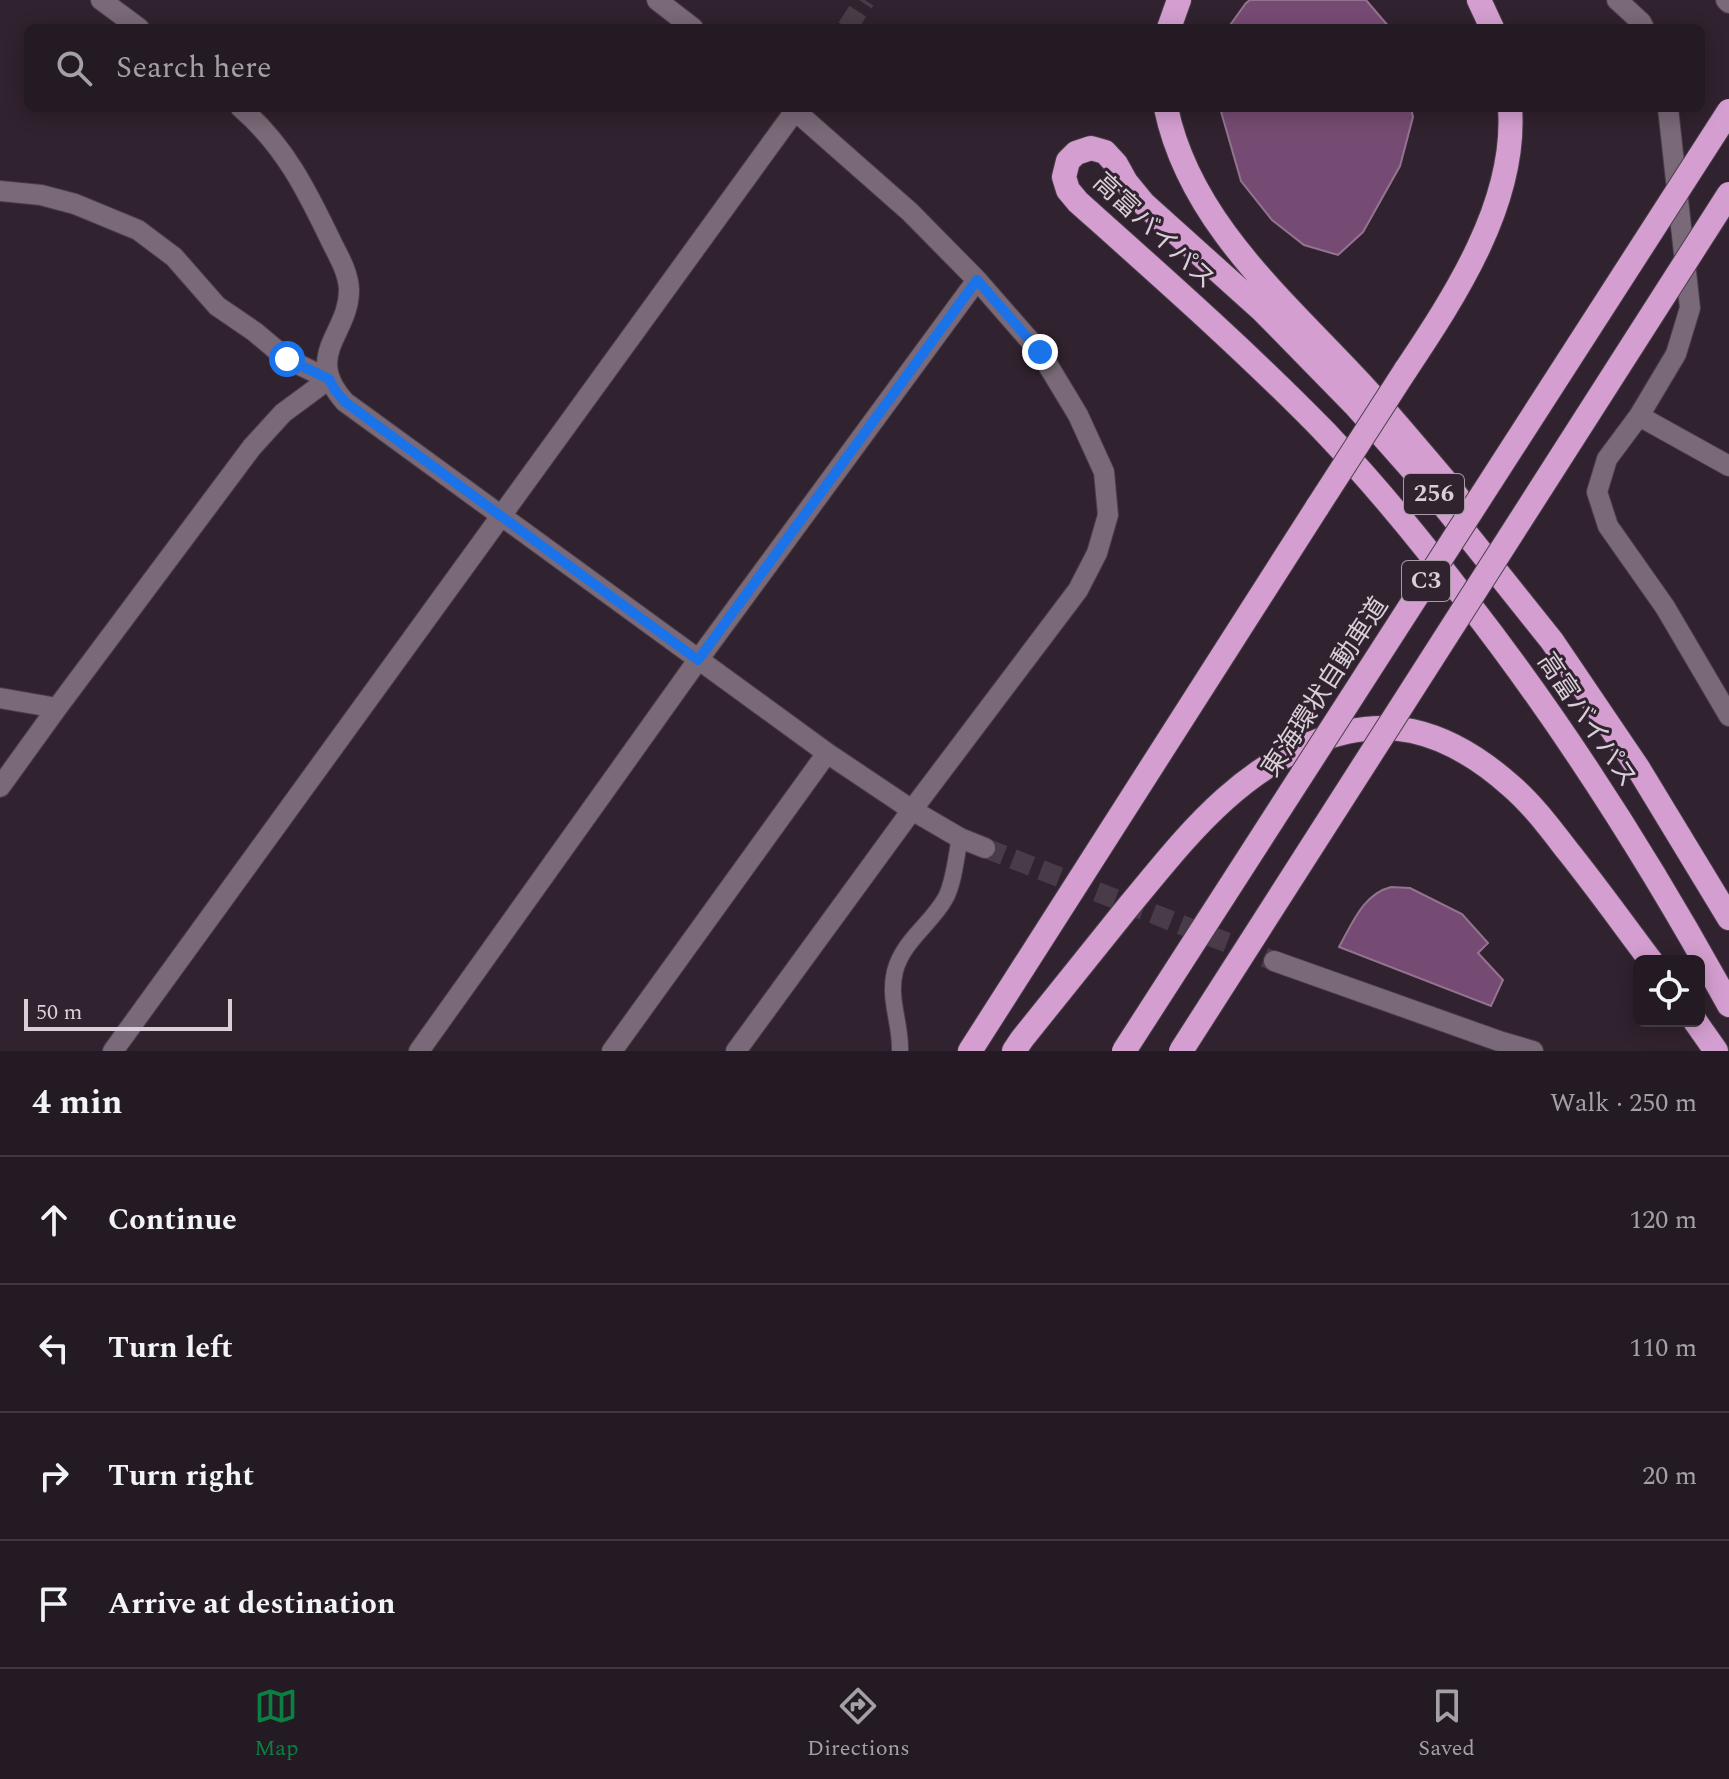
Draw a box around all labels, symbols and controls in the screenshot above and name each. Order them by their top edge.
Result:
search box [24,24,1705,112]
text: Search here [116,45,272,91]
icon: search [52,46,96,90]
street label: 高富バイパス [1084,163,1224,299]
route end [1022,334,1058,370]
route start [269,341,305,377]
road number: 256 [1404,474,1464,514]
road number: C3 [1402,561,1450,601]
street label: 東海環状自動車道 [1252,589,1398,785]
street label: 高富バイパス [1527,644,1647,796]
map controls [1633,955,1705,1027]
button: locate [1633,955,1705,1027]
scale bar [24,995,232,1031]
text: 50 m [36,996,82,1029]
text: 4 min [32,1077,122,1129]
text: Walk · 250 m [1550,1083,1697,1123]
text: Continue [108,1197,237,1243]
icon: ahead [32,1198,76,1242]
text: 120 m [1629,1200,1697,1240]
text: Turn left [108,1325,233,1371]
icon: left [32,1326,76,1370]
text: 110 m [1629,1328,1697,1368]
text: Turn right [108,1453,254,1499]
icon: right [32,1454,76,1498]
text: 20 m [1642,1456,1697,1496]
text: Arrive at destination [108,1581,395,1627]
icon: arrive [32,1582,76,1626]
tab: Map [254,1684,299,1765]
tab: Directions [807,1684,910,1765]
tab: Saved [1418,1684,1475,1765]

